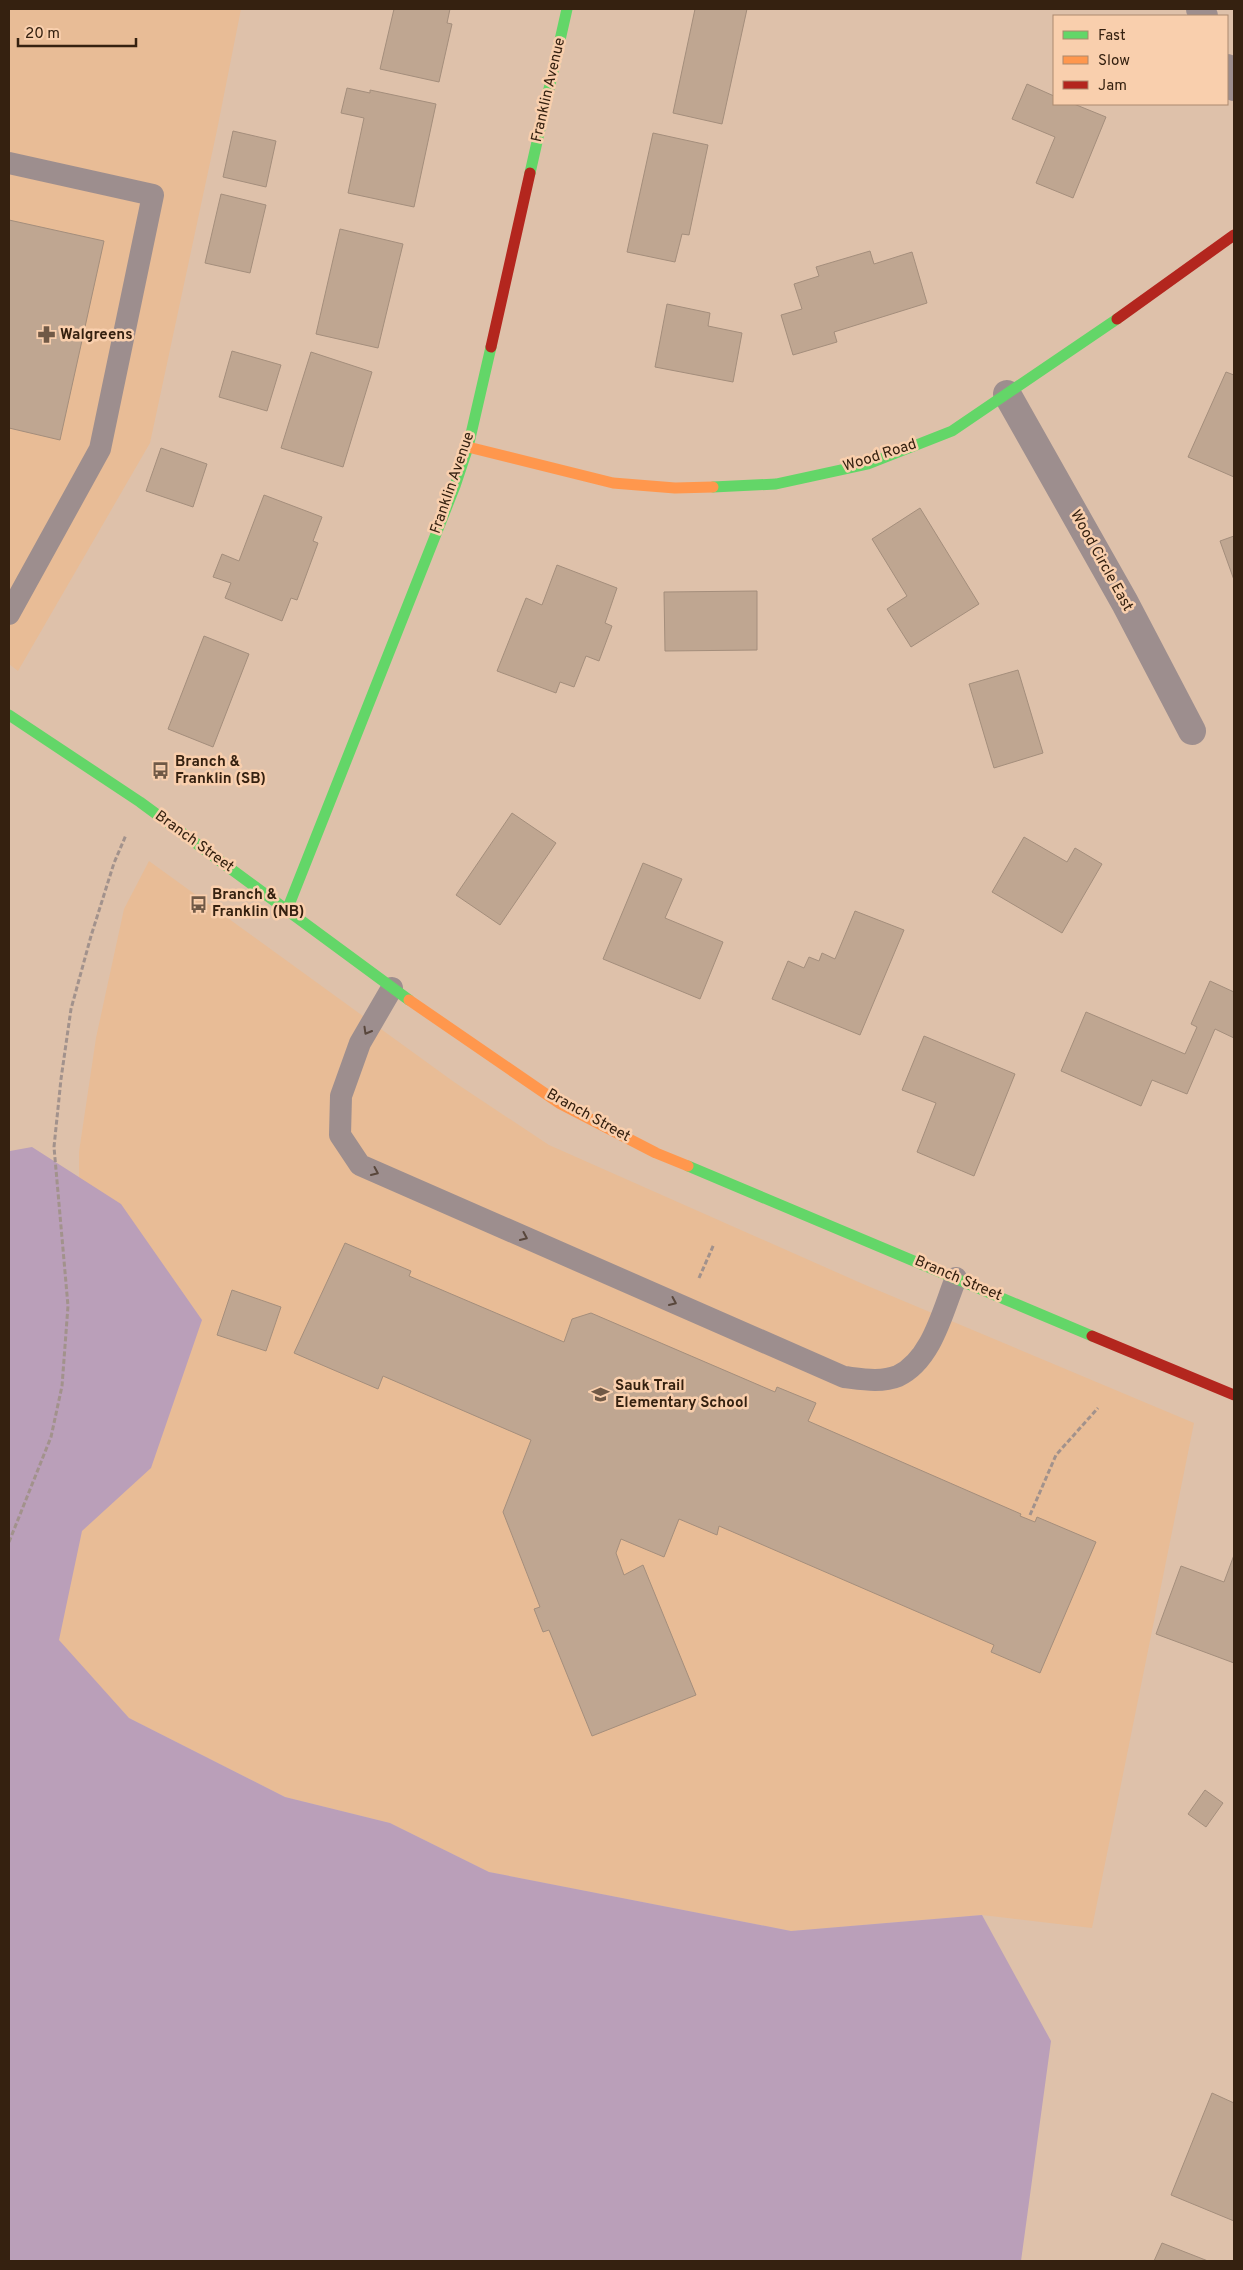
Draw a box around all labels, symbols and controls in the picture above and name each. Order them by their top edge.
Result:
scale bar [18,15,135,47]
legend [1053,15,1228,105]
text: 20 m [25,25,60,44]
text: Fast [1098,27,1126,46]
street label: Franklin Avenue [528,36,570,144]
text: Slow [1098,52,1130,71]
text: Jam [1098,77,1127,96]
pharmacy icon: Walgreens [36,325,56,345]
place label: Walgreens [60,326,133,345]
street label: Franklin Avenue [427,430,479,536]
street label: Wood Road [841,435,919,477]
street label: Wood Circle East [1065,507,1137,615]
place label: Branch & Franklin (SB) [175,753,266,789]
bus stop icon: Branch & Franklin (SB) [151,761,171,781]
street label: Branch Street [151,807,237,877]
place label: Branch & Franklin (NB) [212,886,304,922]
bus stop icon: Branch & Franklin (NB) [188,894,208,914]
one-way arrow [364,1025,374,1034]
street label: Branch Street [543,1085,633,1147]
one-way arrow [370,1165,379,1176]
one-way arrow [519,1230,528,1241]
street label: Branch Street [912,1252,1004,1306]
one-way arrow [668,1296,677,1306]
place label: Sauk Trail Elementary School [615,1377,748,1413]
school or university icon: Sauk Trail Elementary School [591,1385,611,1405]

